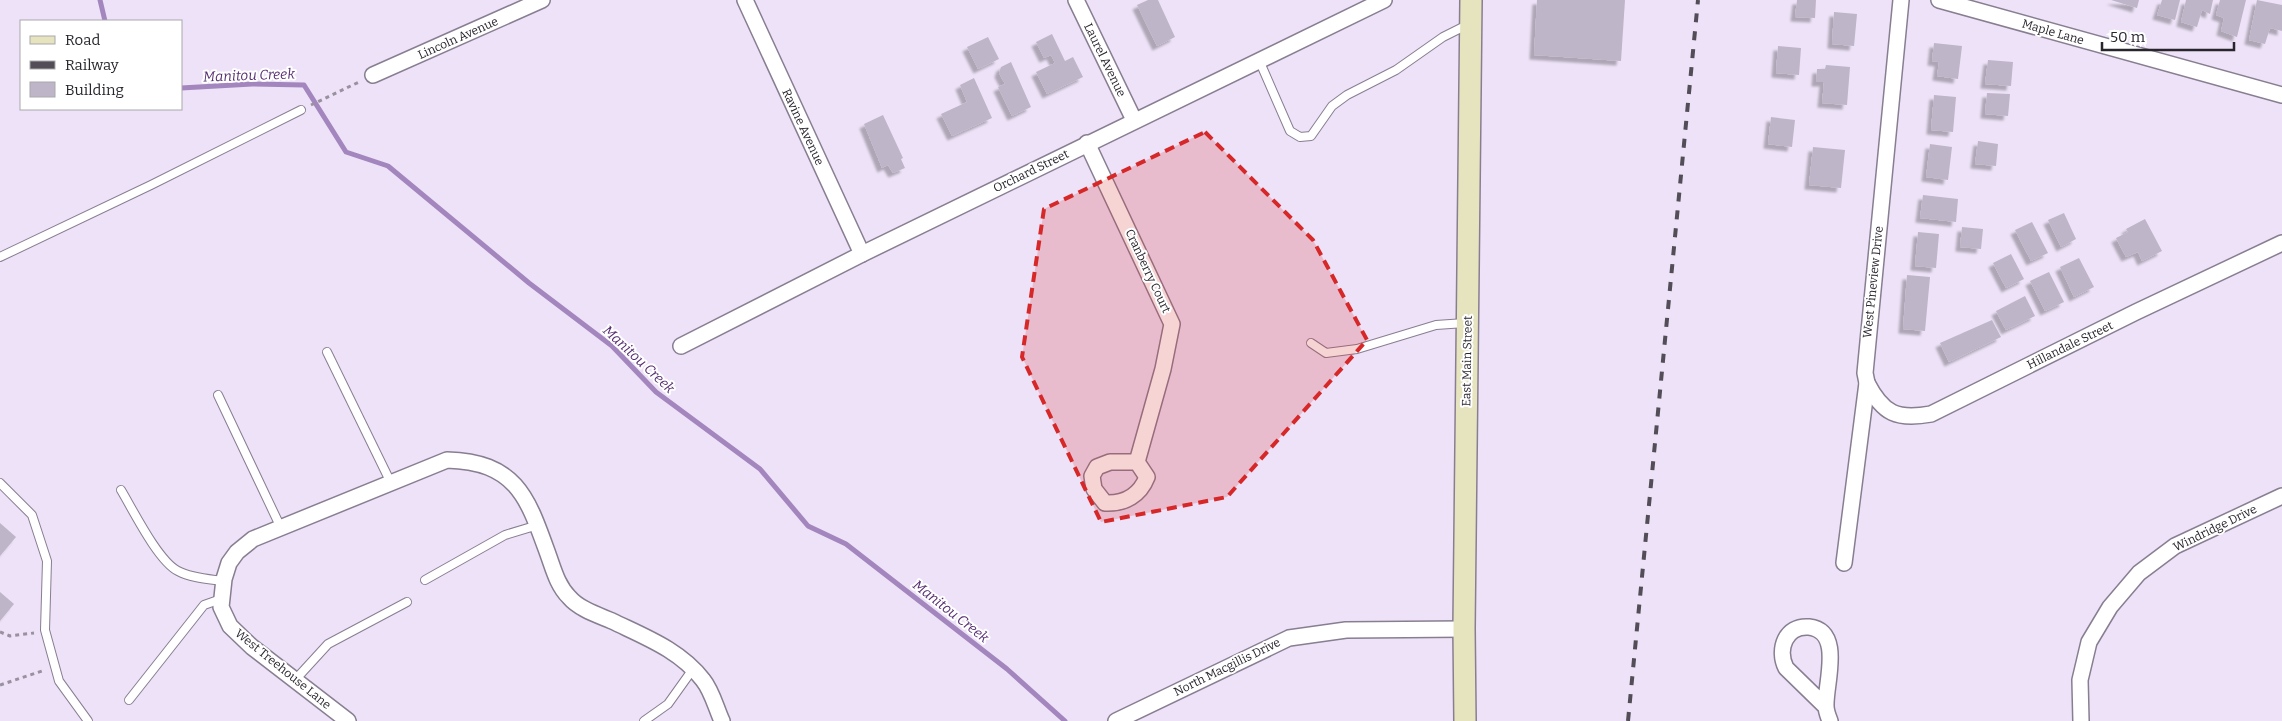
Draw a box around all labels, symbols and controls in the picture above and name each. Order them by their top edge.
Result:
street label: Lincoln Avenue [416,14,500,62]
street label: Maple Lane [2020,16,2086,48]
legend [20,20,182,110]
scale bar [2102,20,2234,52]
street label: Laurel Avenue [1081,21,1129,99]
text: 50 m [2110,28,2146,46]
text: Road [65,31,100,49]
text: Railway [65,56,119,74]
water label: Manitou Creek [203,65,296,86]
text: Building [65,81,124,99]
street label: Ravine Avenue [779,87,827,167]
street label: Orchard Street [991,146,1072,195]
street label: West Pineview Drive [1860,225,1886,339]
street label: Cranberry Court [1122,227,1174,316]
street label: East Main Street [1459,315,1475,407]
street label: Hillandale Street [2025,318,2116,372]
water label: Manitou Creek [599,322,678,397]
street label: Windridge Drive [2171,502,2259,554]
water label: Manitou Creek [909,576,992,647]
street label: West Treehouse Lane [232,626,334,712]
street label: North Macgillis Drive [1171,635,1283,699]

